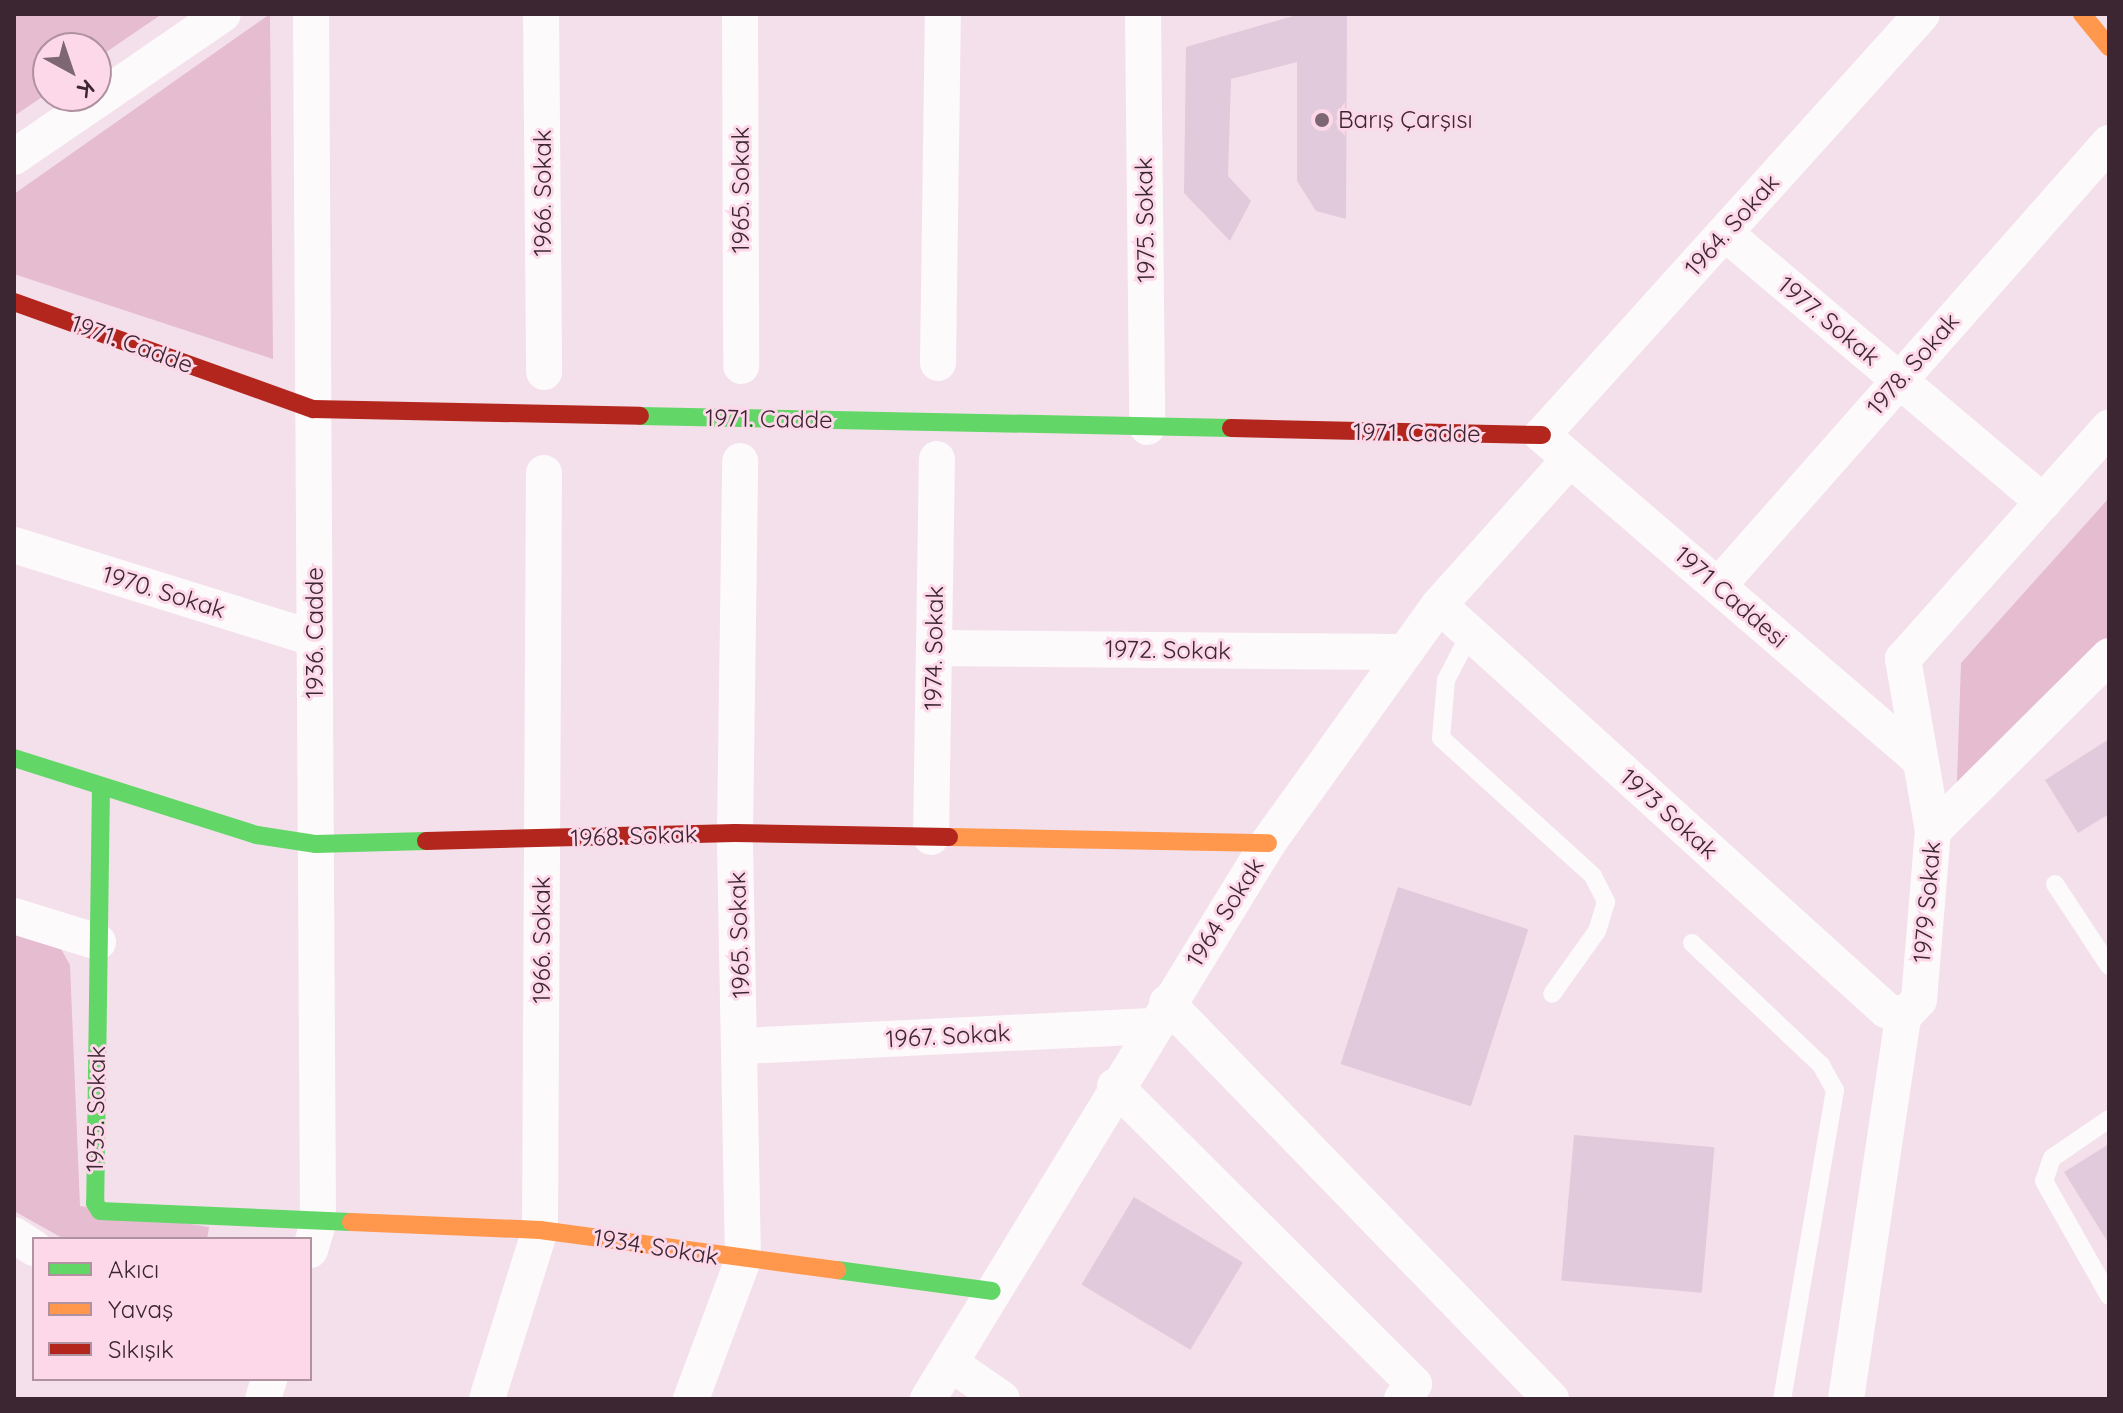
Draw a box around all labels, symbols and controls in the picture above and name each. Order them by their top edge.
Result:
north arrow [32,32,112,112]
text: K [72,73,101,104]
place label: Barış Çarşısı [1338,106,1473,134]
marker: Barış Çarşısı [1313,111,1331,129]
street label: 1965. Sokak [727,127,755,253]
street label: 1966. Sokak [529,129,557,257]
street label: 1975. Sokak [1130,157,1160,283]
street label: 1964. Sokak [1679,168,1785,282]
street label: 1977. Sokak [1772,270,1886,372]
street label: 1978. Sokak [1861,307,1965,421]
street label: 1971. Cadde [67,309,197,379]
street label: 1971. Cadde [705,403,833,435]
street label: 1971. Cadde [1353,417,1481,449]
street label: 1971 Caddesi [1669,540,1793,654]
street label: 1970. Sokak [99,560,229,624]
street label: 1936. Cadde [301,567,329,699]
street label: 1974. Sokak [919,585,949,711]
street label: 1972. Sokak [1105,635,1231,665]
street label: 1973 Sokak [1614,763,1724,865]
street label: 1968. Sokak [570,819,698,853]
street label: 1979 Sokak [1907,840,1947,964]
street label: 1964 Sokak [1180,852,1270,972]
street label: 1965. Sokak [722,871,756,999]
street label: 1966. Sokak [528,876,556,1004]
street label: 1967. Sokak [885,1018,1011,1054]
street label: 1935. Sokak [80,1046,112,1172]
street label: 1934. Sokak [591,1223,721,1271]
legend [32,1237,312,1381]
text: Akıcı [108,1254,159,1284]
text: Yavaş [108,1294,173,1324]
text: Sıkışık [108,1334,174,1364]

